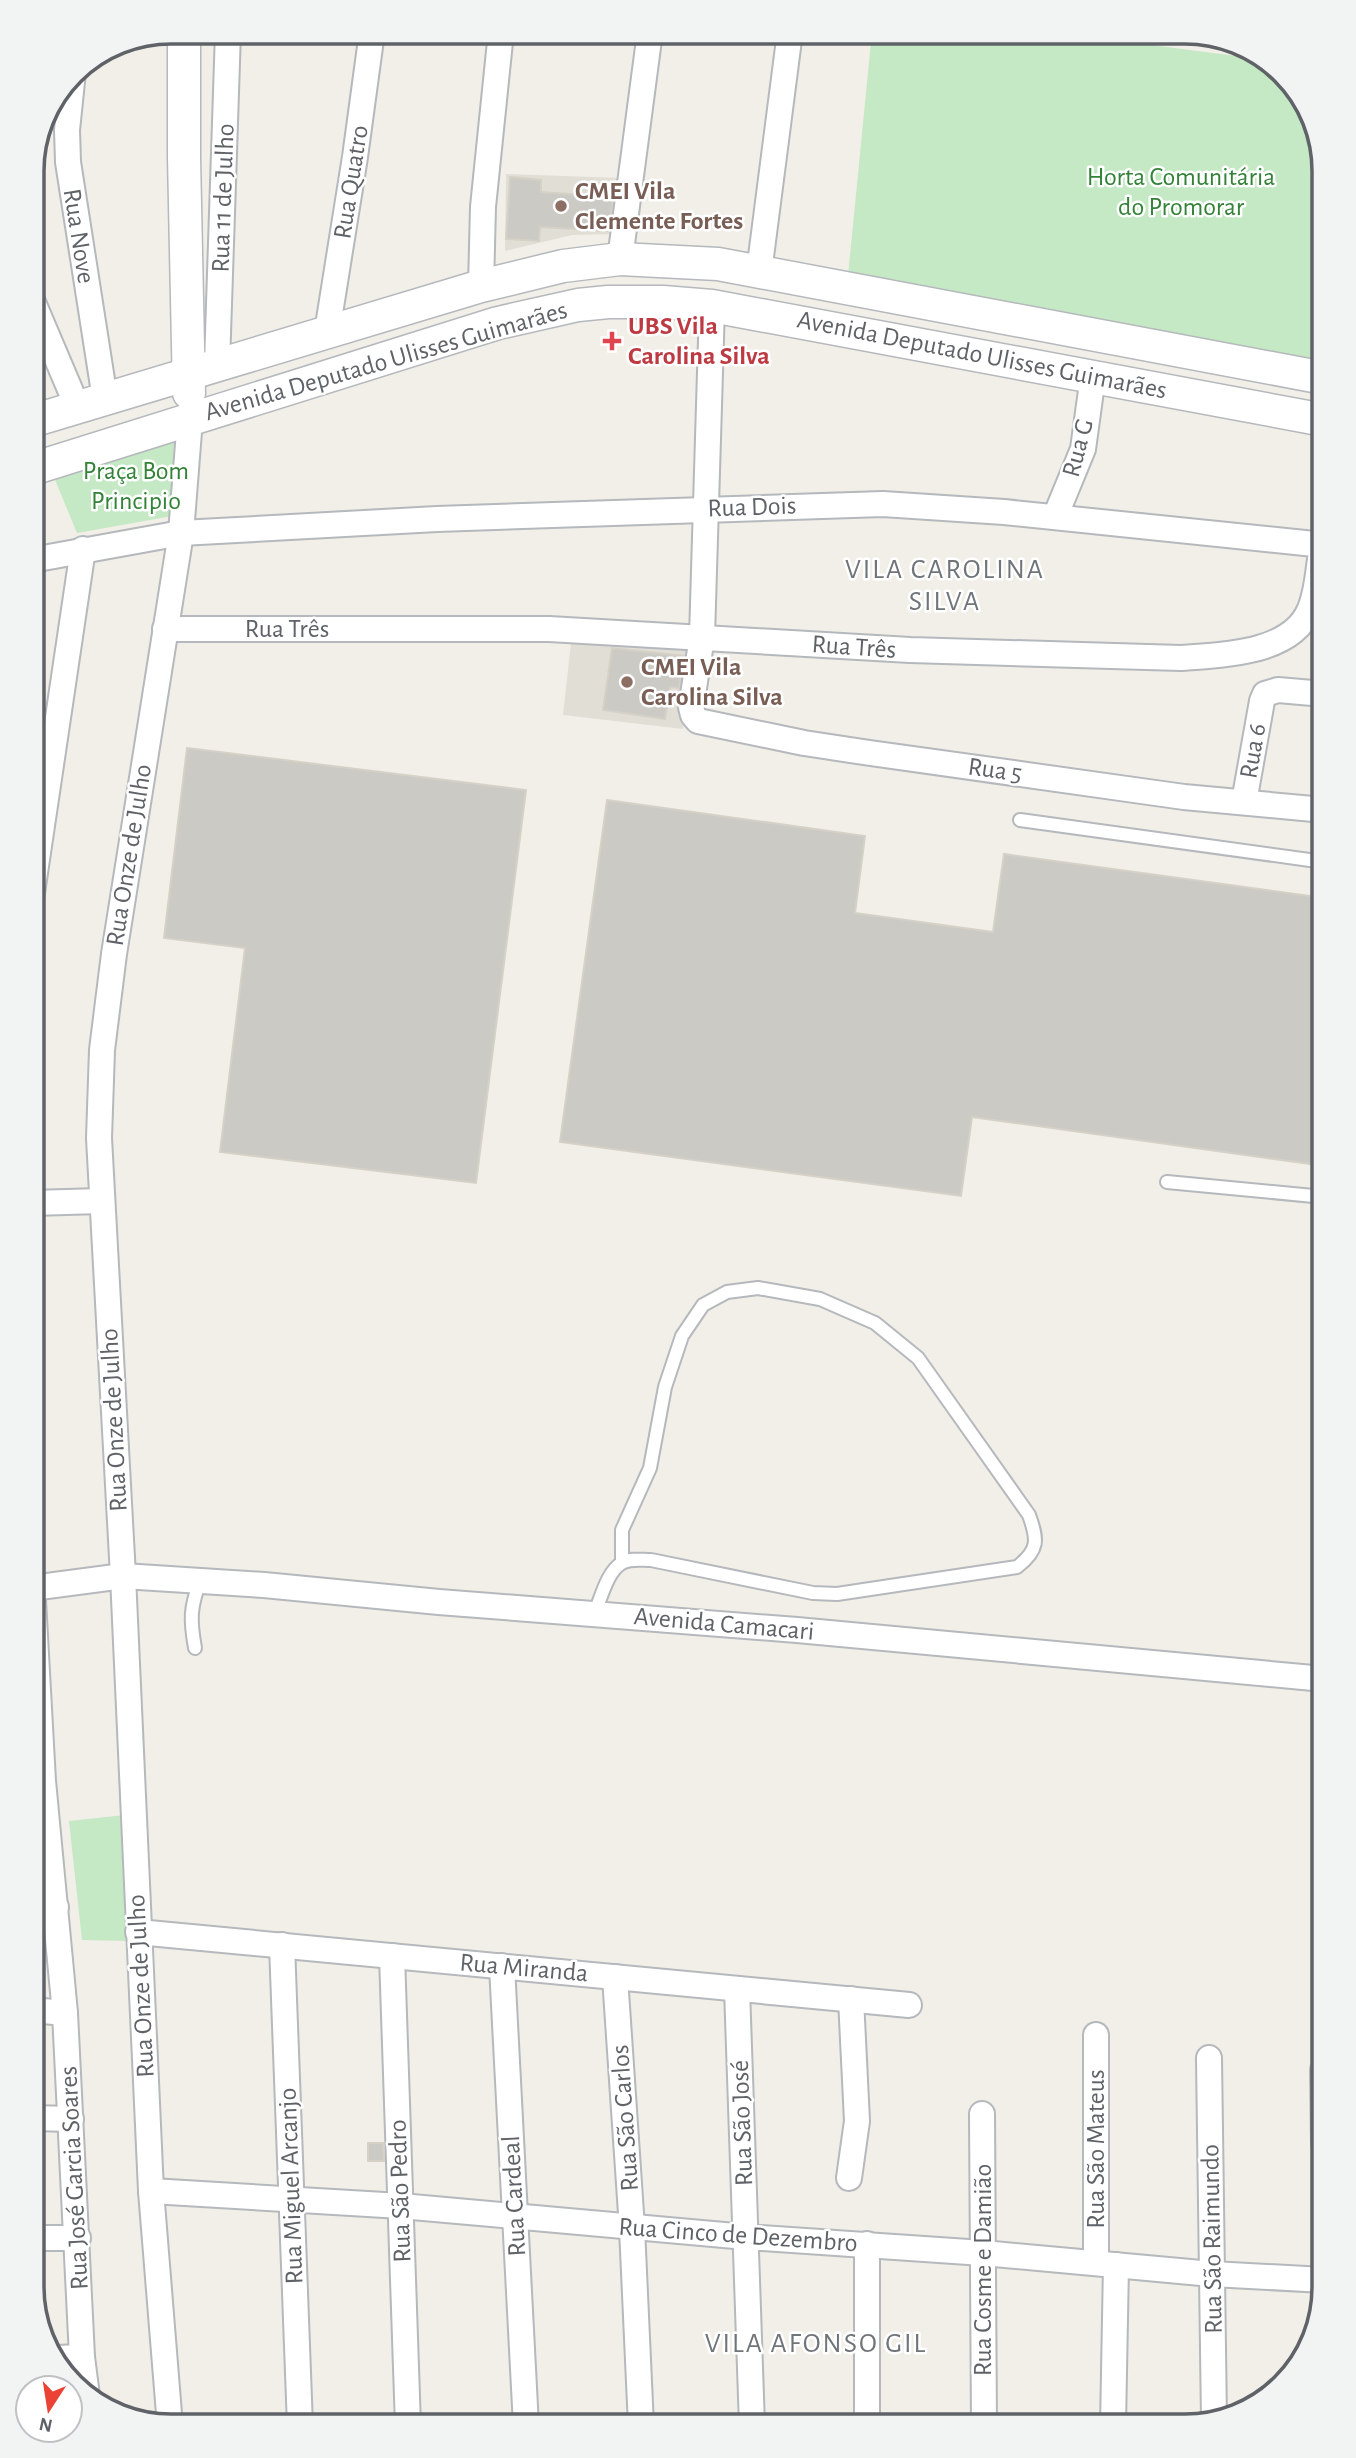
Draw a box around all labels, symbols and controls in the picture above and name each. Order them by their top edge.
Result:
street label: Rua 11 de Julho [207,123,239,273]
street label: Rua Quatro [329,123,373,241]
park label: Horta Comunitária do Promorar [1087,164,1275,220]
place label: CMEI Vila Clemente Fortes [575,178,743,234]
street label: Rua Nove [59,187,99,285]
marker: CMEI Vila Clemente Fortes [553,198,569,214]
street label: Avenida Deputado Ulisses Guimarães [202,297,570,425]
street label: Avenida Deputado Ulisses Guimarães [795,306,1169,404]
place label: UBS Vila Carolina Silva [628,313,770,369]
marker: UBS Vila Carolina Silva [602,331,622,351]
street label: Rua G [1058,416,1098,480]
park label: Praça Bom Principio [83,458,189,514]
street label: Rua Dois [707,492,797,522]
district label: VILA CAROLINA SILVA [845,556,1045,616]
street label: Rua Três [245,616,329,642]
street label: Rua Três [811,631,897,663]
place label: CMEI Vila Carolina Silva [641,654,783,710]
marker: CMEI Vila Carolina Silva [619,674,635,690]
street label: Rua 6 [1235,721,1271,781]
street label: Rua 5 [966,753,1024,787]
street label: Rua Onze de Julho [102,762,156,948]
street label: Rua Onze de Julho [96,1328,132,1512]
street label: Avenida Camacari [633,1603,815,1645]
street label: Rua Onze de Julho [123,1894,159,2078]
street label: Rua Miranda [459,1949,589,1987]
street label: Rua São Carlos [607,2044,643,2192]
street label: Rua São José [727,2059,757,2187]
street label: Rua José Garcia Soares [55,2065,93,2291]
street label: Rua São Mateus [1083,2069,1109,2229]
street label: Rua Miguel Arcanjo [275,2087,307,2285]
street label: Rua São Pedro [385,2119,415,2263]
street label: Rua Cardeal [498,2135,530,2257]
street label: Rua São Raimundo [1197,2144,1227,2334]
street label: Rua Cosme e Damião [970,2164,996,2376]
street label: Rua Cinco de Dezembro [618,2214,858,2256]
district label: VILA AFONSO GIL [705,2330,927,2358]
north arrow [14,2374,84,2444]
text: N [37,2413,54,2435]

